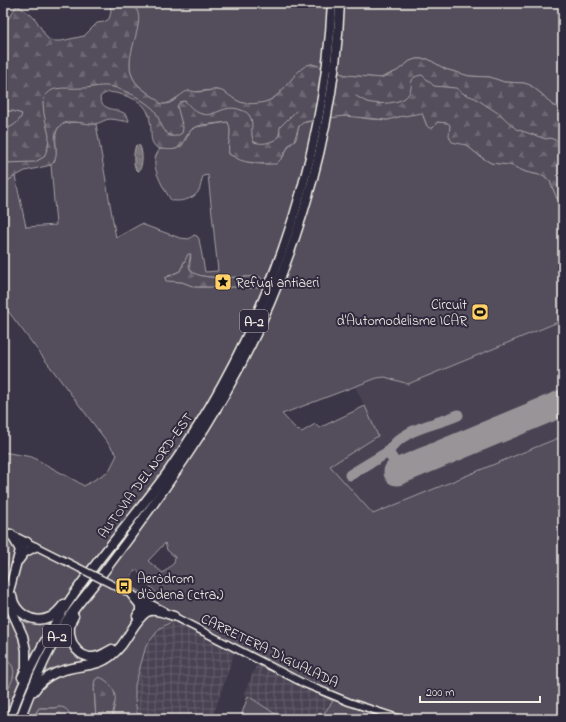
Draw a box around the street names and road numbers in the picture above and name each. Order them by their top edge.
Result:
road number: A-2 [240,310,268,332]
street label: AUTOVIA DEL NORD-EST [93,409,199,543]
street label: CARRETERA D'IGUALADA [197,609,342,694]
road number: A-2 [43,625,71,647]

